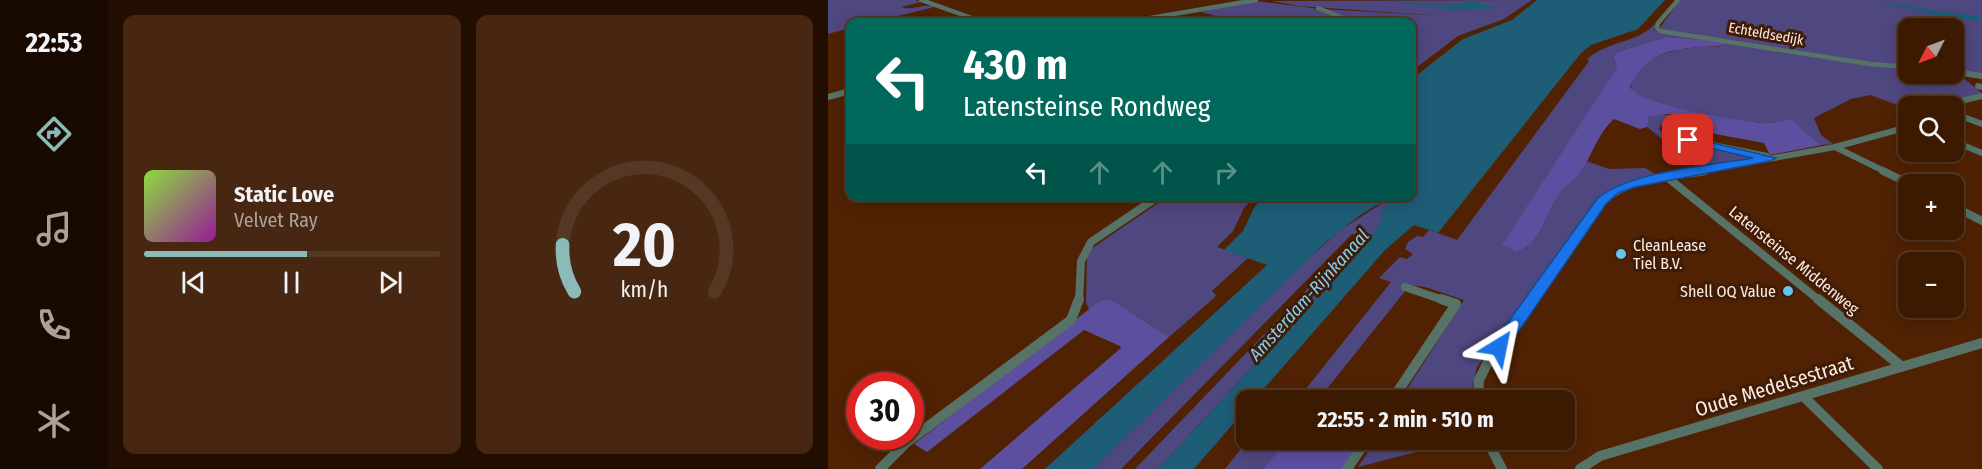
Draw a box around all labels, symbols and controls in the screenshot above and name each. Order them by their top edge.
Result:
north arrow [1898,18,1964,84]
map controls [1898,18,1964,318]
street label: Echteldsedijk [1727,19,1805,49]
text: 22:53 [25,27,83,59]
text: 430 m [963,40,1068,90]
icon: left [864,42,942,120]
text: Latensteinse Rondweg [963,91,1210,123]
button: search [1898,96,1964,162]
icon: directions [33,113,75,155]
pin [1662,114,1713,165]
icon: arrive [1671,123,1704,156]
icon: left [1020,156,1053,189]
icon: ahead [1083,156,1116,189]
icon: ahead [1146,156,1179,189]
icon: right [1209,156,1242,189]
button: + [1898,174,1964,240]
text: Static Love [234,181,334,208]
street label: Latensteinse Middenweg [1725,202,1863,319]
icon: music [33,208,75,250]
text: Velvet Ray [234,208,318,232]
text: 20 [612,208,676,283]
water label: Amsterdam-Rijnkanaal [1244,225,1374,366]
place label: CleanLease Tiel B.V. [1633,236,1706,273]
marker: CleanLease Tiel B.V. [1614,247,1628,261]
button: − [1898,252,1964,318]
icon: previous [177,266,210,299]
icon: pause [275,266,308,299]
icon: next [374,266,407,299]
text: km/h [620,277,668,303]
place label: Shell OQ Value [1680,282,1776,301]
marker: Shell OQ Value [1781,284,1795,298]
icon: phone [33,304,75,346]
position arrow [1467,315,1531,379]
street label: Oude Medelsestraat [1692,350,1856,421]
speed limit sign: 30 [846,372,924,450]
icon: climate [33,400,75,442]
text: 22:55 · 2 min · 510 m [1317,406,1494,433]

